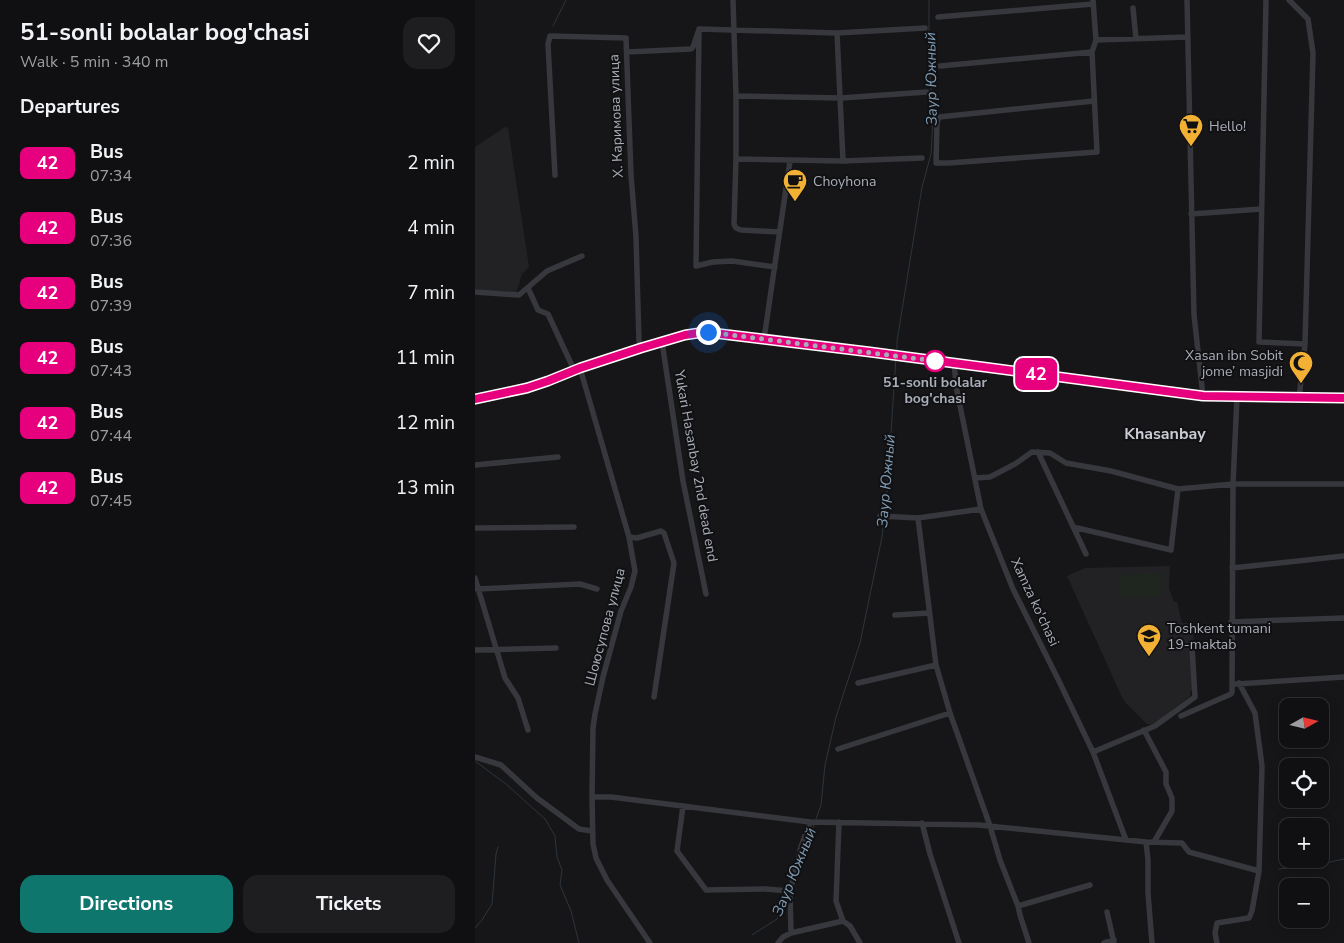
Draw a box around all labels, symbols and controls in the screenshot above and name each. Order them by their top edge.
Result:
text: 51-sonli bolalar bog'chasi [20,16,310,48]
button: heart [403,17,455,69]
water label: Заур Южный [920,32,942,126]
text: Walk · 5 min · 340 m [20,51,168,73]
street label: Х. Каримова улица [604,54,628,178]
text: Departures [20,94,120,120]
supermarket icon: Hello! [1178,113,1204,147]
place label: Hello! [1209,117,1246,136]
text: Bus [90,139,123,165]
text: 2 min [407,150,455,176]
text: 42 [37,151,58,175]
text: 07:34 [90,165,132,187]
cafe icon: Choyhona [782,168,808,202]
place label: Choyhona [813,172,876,191]
text: Bus [90,204,123,230]
text: 4 min [407,215,455,241]
text: 42 [37,216,58,240]
text: 07:36 [90,230,132,252]
text: Bus [90,269,123,295]
text: 7 min [407,280,455,306]
text: 42 [37,281,58,305]
text: 07:39 [90,295,132,317]
your location [696,320,721,345]
text: Bus [90,334,123,360]
text: 11 min [396,345,455,371]
text: 42 [37,346,58,370]
place label: Xasan ibn Sobit jome’ masjidi [1185,346,1283,381]
marker: 51-sonli bolalar bog'chasi [924,350,946,372]
mosque icon: Xasan ibn Sobit jome’ masjidi [1288,350,1314,384]
line badge: 42 [1013,358,1059,390]
text: 07:43 [90,360,132,382]
text: 42 [1025,362,1047,386]
street label: Yukari Hasanbay 2nd dead end [670,368,722,563]
place label: 51-sonli bolalar bog'chasi [883,373,988,408]
text: Bus [90,399,123,425]
text: 12 min [396,410,455,436]
text: 42 [37,411,58,435]
district label: Khasanbay [1124,423,1206,445]
text: 07:44 [90,425,132,447]
water label: Заур Южный [872,433,900,529]
text: Bus [90,464,123,490]
text: 13 min [396,475,455,501]
text: 42 [37,476,58,500]
text: 07:45 [90,490,132,512]
street label: Xamza ko'chasi [1006,555,1064,649]
street label: Шоюсупова улица [580,566,630,688]
place label: Toshkent tumani 19-maktab [1167,619,1271,654]
school or university icon: Toshkent tumani 19-maktab [1136,623,1162,657]
north arrow [1279,698,1329,748]
map controls [1279,698,1329,928]
button: locate [1279,758,1329,808]
button: + [1279,818,1329,868]
water label: Заур Южный [767,825,821,919]
button: Directions [20,875,233,933]
button: Tickets [243,875,455,933]
button: − [1279,878,1329,928]

